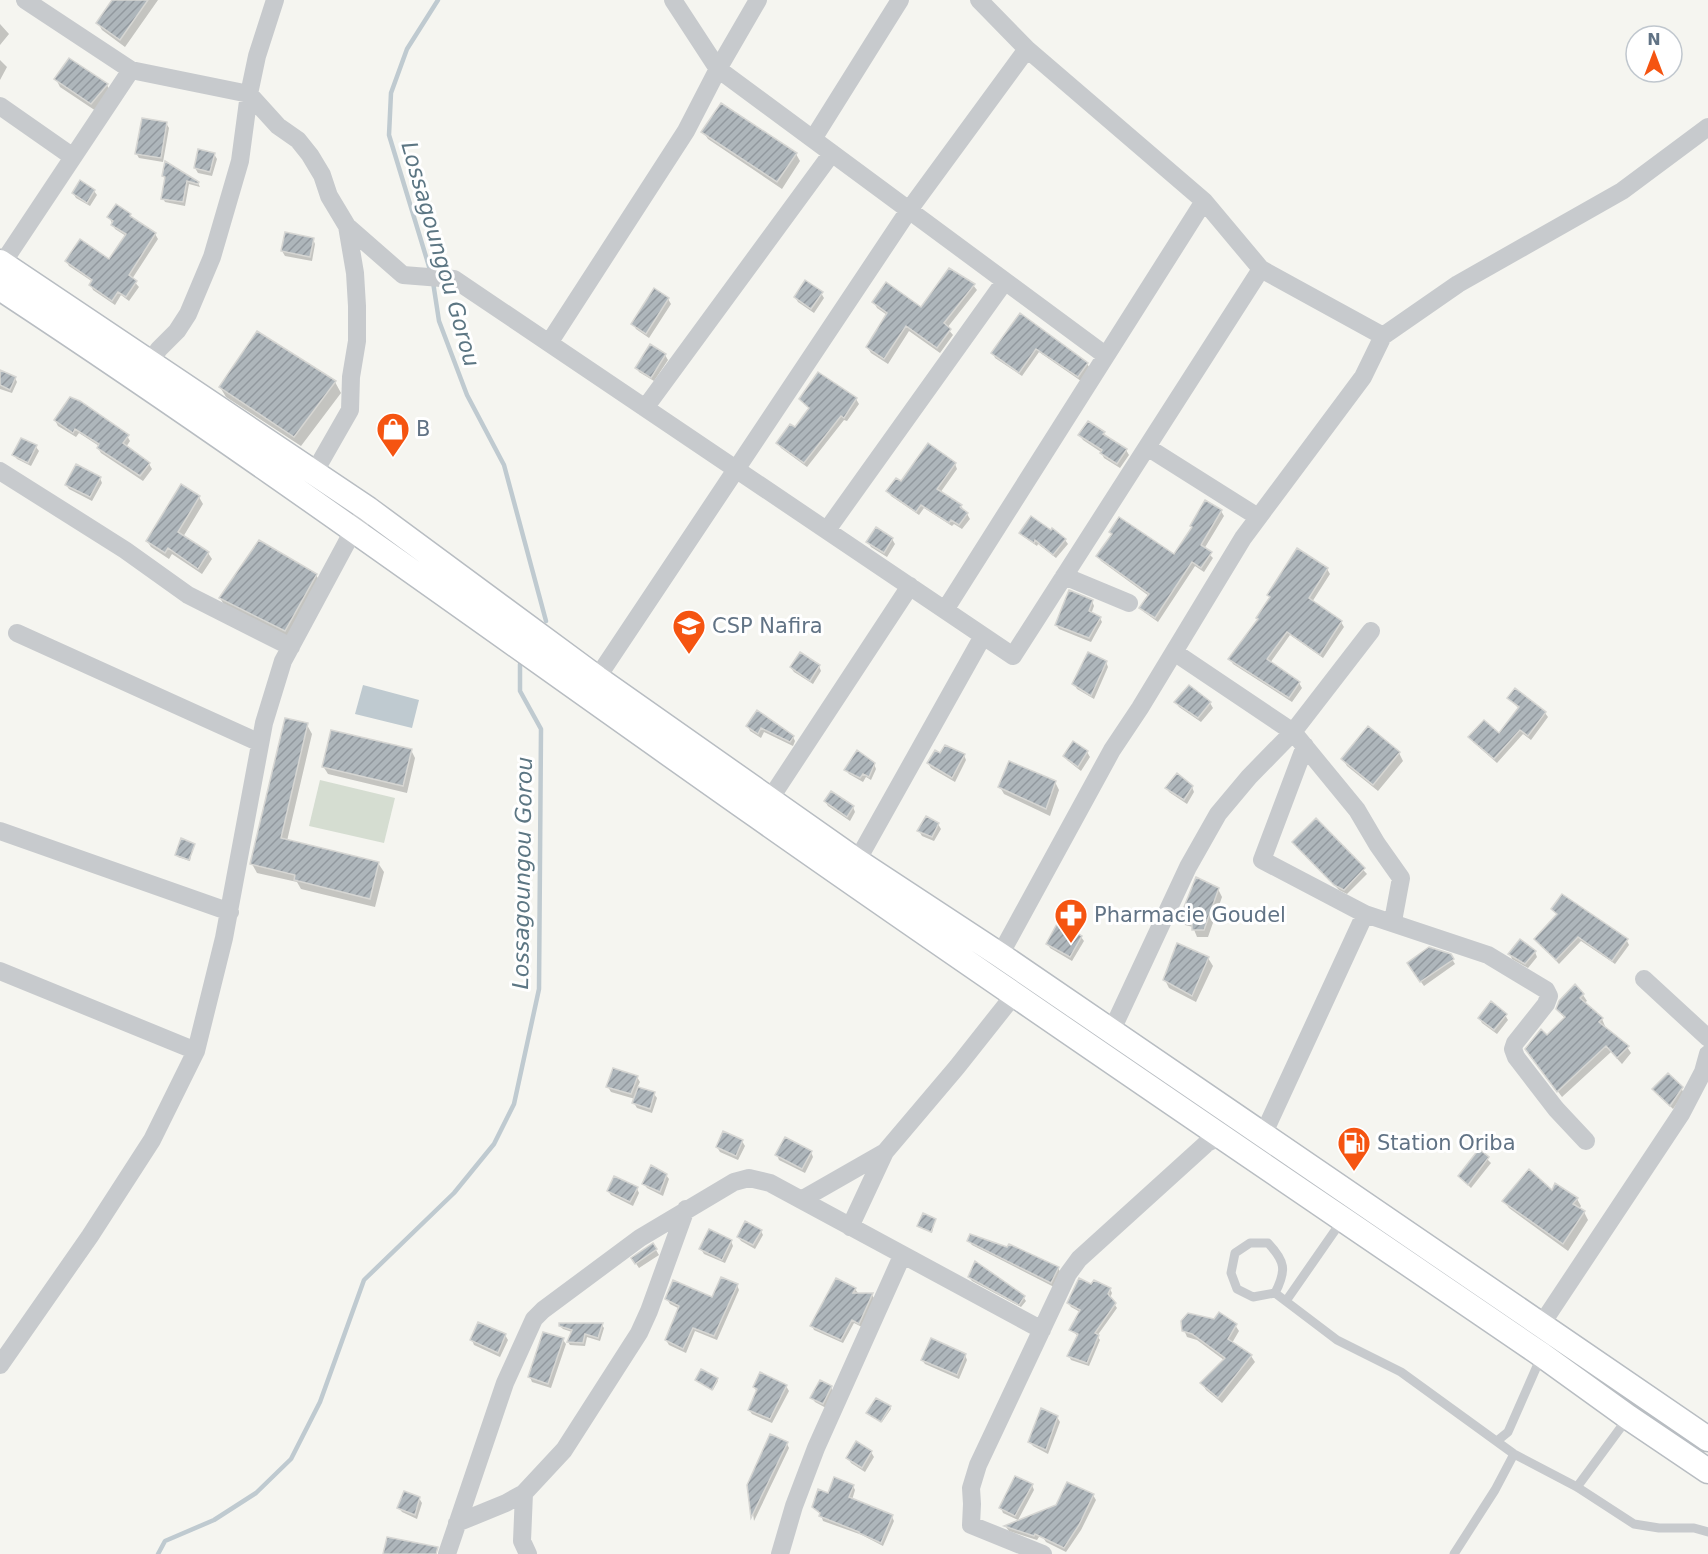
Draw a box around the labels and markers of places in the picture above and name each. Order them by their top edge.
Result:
shop icon: B [375,411,411,458]
place label: B [416,417,430,441]
school or university icon: CSP Nafira [671,608,707,655]
place label: CSP Nafira [712,614,823,638]
pharmacy icon: Pharmacie Goudel [1053,897,1089,944]
place label: Pharmacie Goudel [1094,903,1286,927]
fuel station icon: Station Oriba [1336,1125,1372,1172]
place label: Station Oriba [1377,1131,1516,1155]

